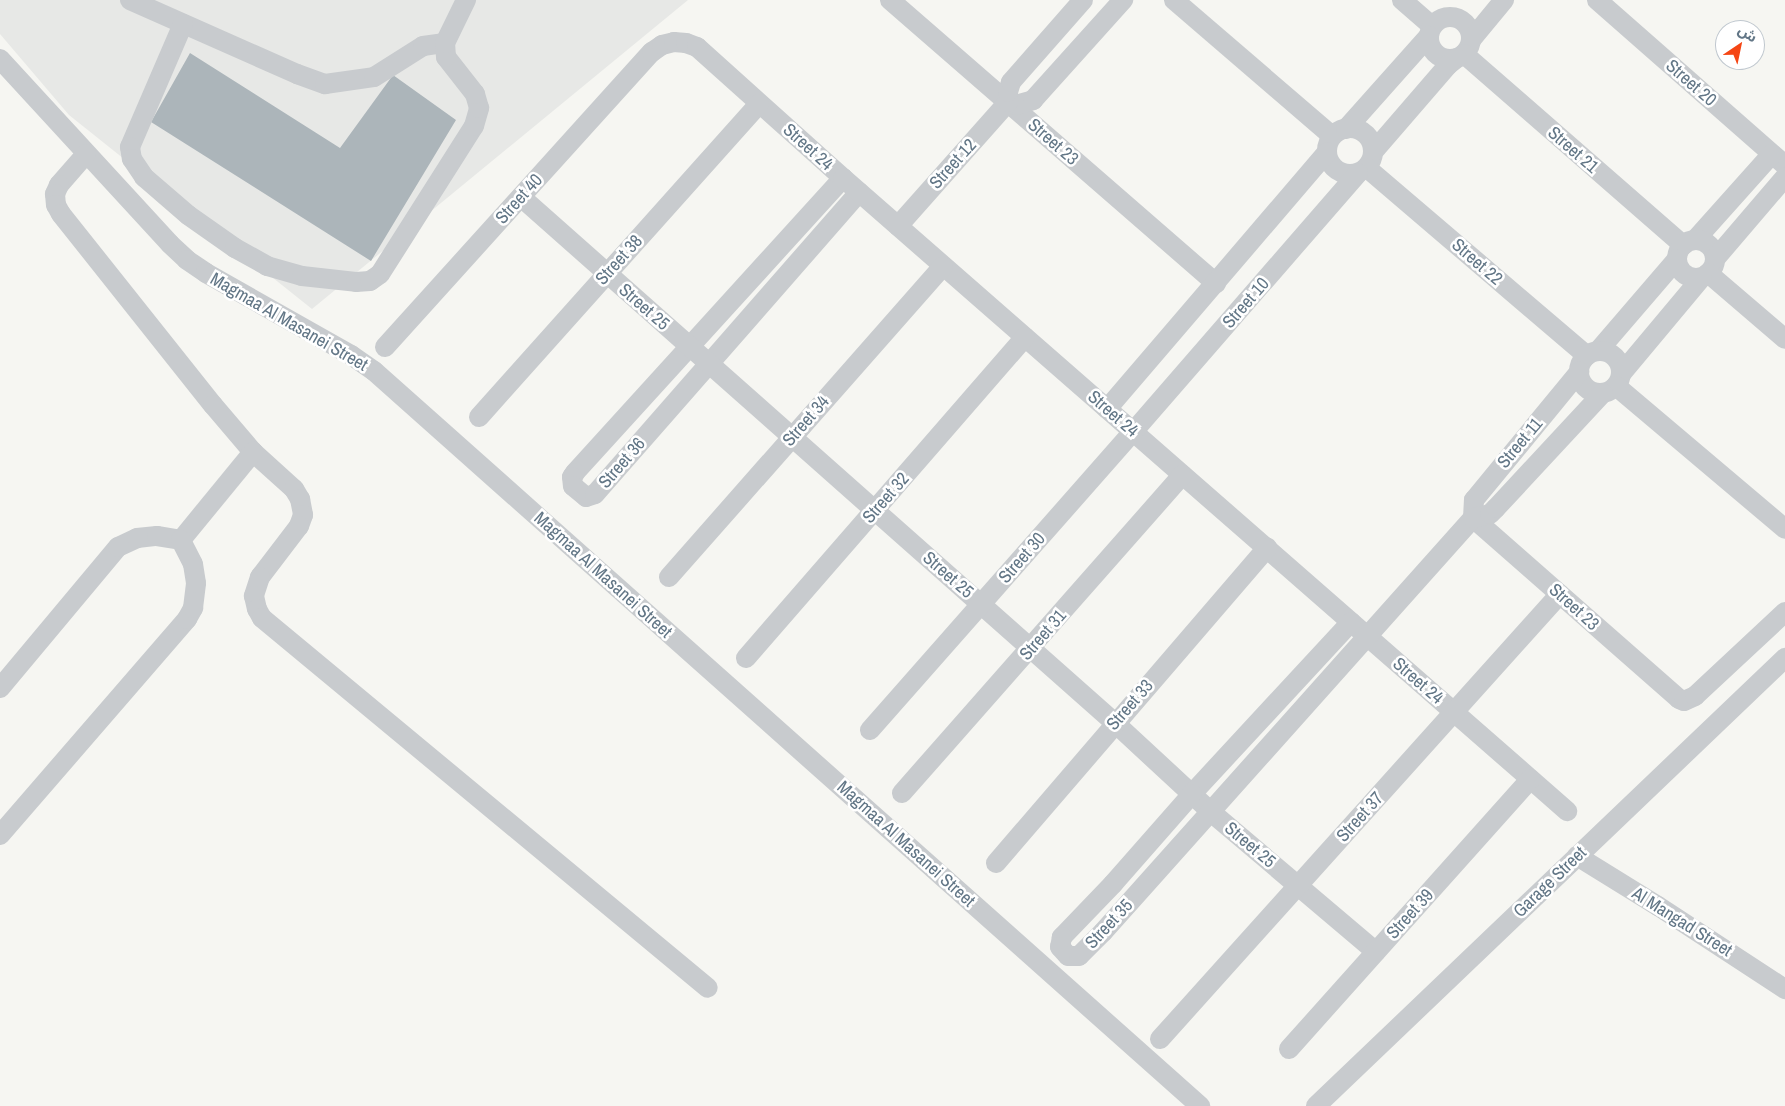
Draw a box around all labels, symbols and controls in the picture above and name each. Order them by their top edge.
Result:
north arrow [1715,20,1765,70]
text: ش [1735,21,1761,46]
street label: Street 20 [1661,55,1721,111]
street label: Street 23 [1023,114,1083,170]
street label: Street 24 [779,119,837,175]
street label: Street 21 [1543,122,1603,178]
street label: Street 12 [925,135,981,193]
street label: Street 40 [491,170,547,228]
street label: Street 38 [591,231,647,289]
street label: Street 22 [1447,234,1507,290]
street label: Magmaa Al Masanei Street [206,268,372,376]
street label: Street 10 [1218,273,1274,333]
street label: Street 25 [614,279,674,335]
street label: Street 24 [1083,386,1143,442]
street label: Street 34 [778,391,834,451]
street label: Street 11 [1493,414,1547,472]
street label: Street 36 [594,433,650,493]
street label: Street 32 [858,468,914,528]
street label: Magmaa Al Masanei Street [529,507,677,643]
street label: Street 30 [994,528,1050,588]
street label: Street 25 [918,547,978,603]
street label: Street 23 [1545,579,1603,635]
street label: Street 31 [1015,605,1071,665]
street label: Street 24 [1388,653,1448,709]
street label: Street 33 [1102,675,1158,735]
street label: Magmaa Al Masanei Street [832,776,980,912]
street label: Street 37 [1332,788,1388,846]
street label: Street 25 [1220,817,1280,873]
street label: Garage Street [1509,842,1591,922]
street label: Al Mangad Street [1628,883,1736,961]
street label: Street 39 [1382,885,1438,943]
street label: Street 35 [1081,895,1137,953]

